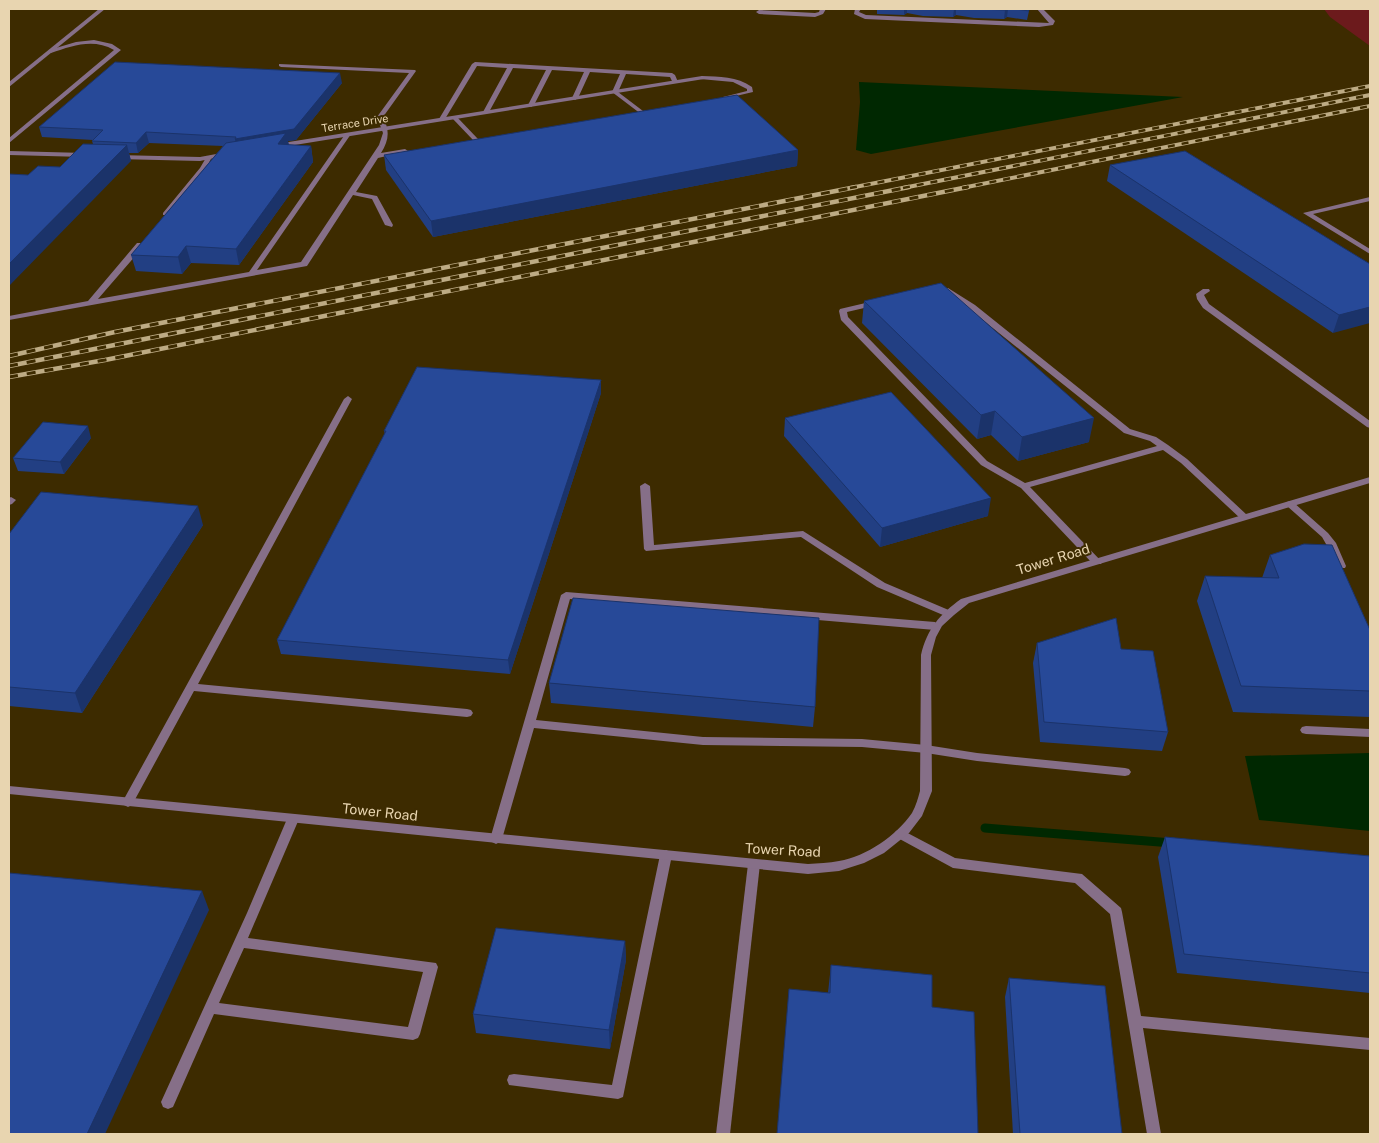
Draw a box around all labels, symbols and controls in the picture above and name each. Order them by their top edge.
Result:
street label: Terrace Drive [321,112,389,134]
street label: Tower Road [1014,540,1092,578]
street label: Tower Road [341,800,419,824]
street label: Tower Road [745,840,821,860]

